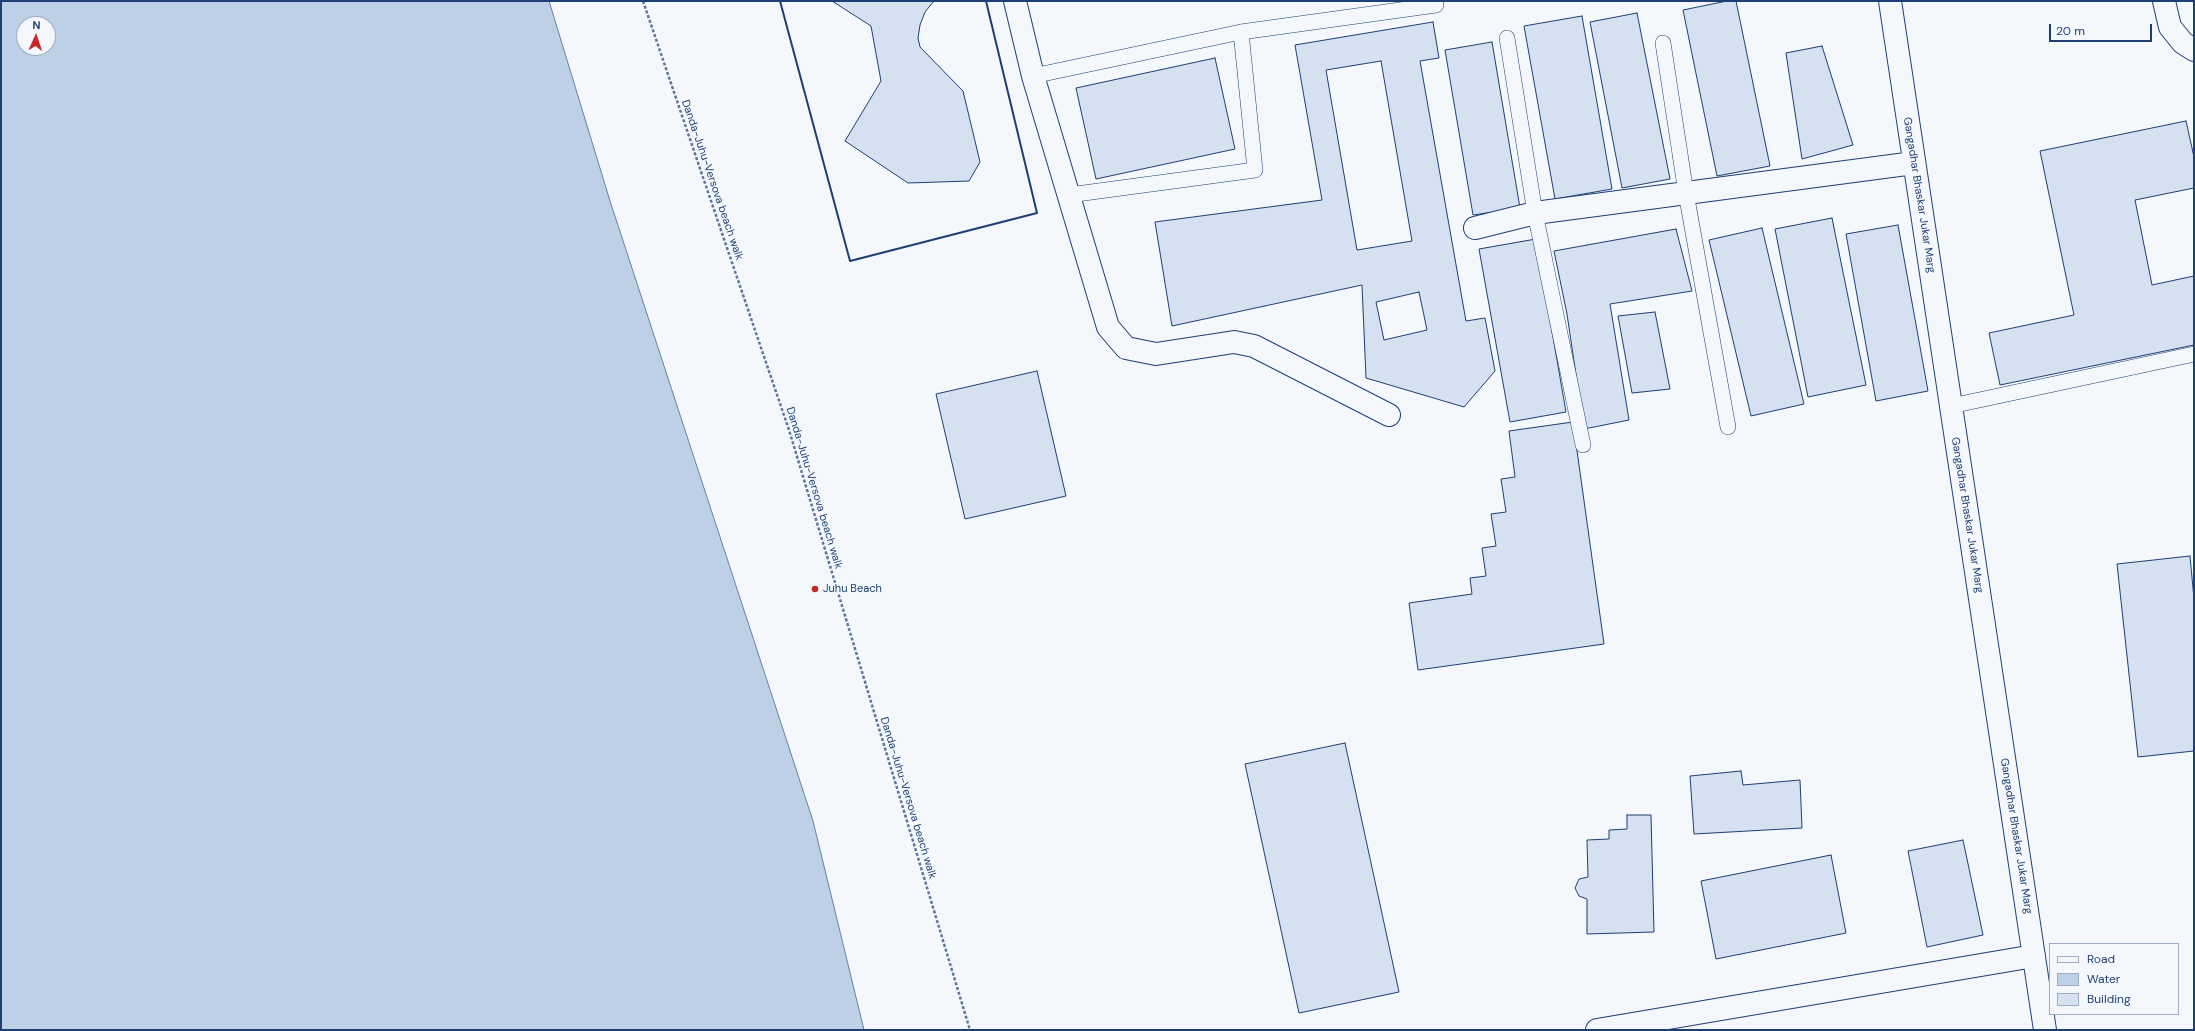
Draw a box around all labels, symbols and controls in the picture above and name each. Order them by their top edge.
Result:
north arrow [16,16,56,56]
scale bar [2051,16,2154,42]
text: N [32,18,41,32]
text: 20 m [2056,23,2085,39]
street label: Danda-Juhu-Versova beach walk [678,98,746,262]
street label: Gangadhar Bhaskar Jukar Marg [1900,116,1938,274]
street label: Danda-Juhu-Versova beach walk [783,405,845,571]
street label: Gangadhar Bhaskar Jukar Marg [1948,436,1986,594]
place label: Juhu Beach [823,582,882,596]
marker: Juhu Beach [810,584,820,594]
street label: Danda-Juhu-Versova beach walk [877,715,939,881]
street label: Gangadhar Bhaskar Jukar Marg [1997,757,2035,915]
legend [2049,943,2179,1015]
text: Road [2087,951,2115,967]
text: Water [2087,971,2120,987]
text: Building [2087,991,2131,1007]

